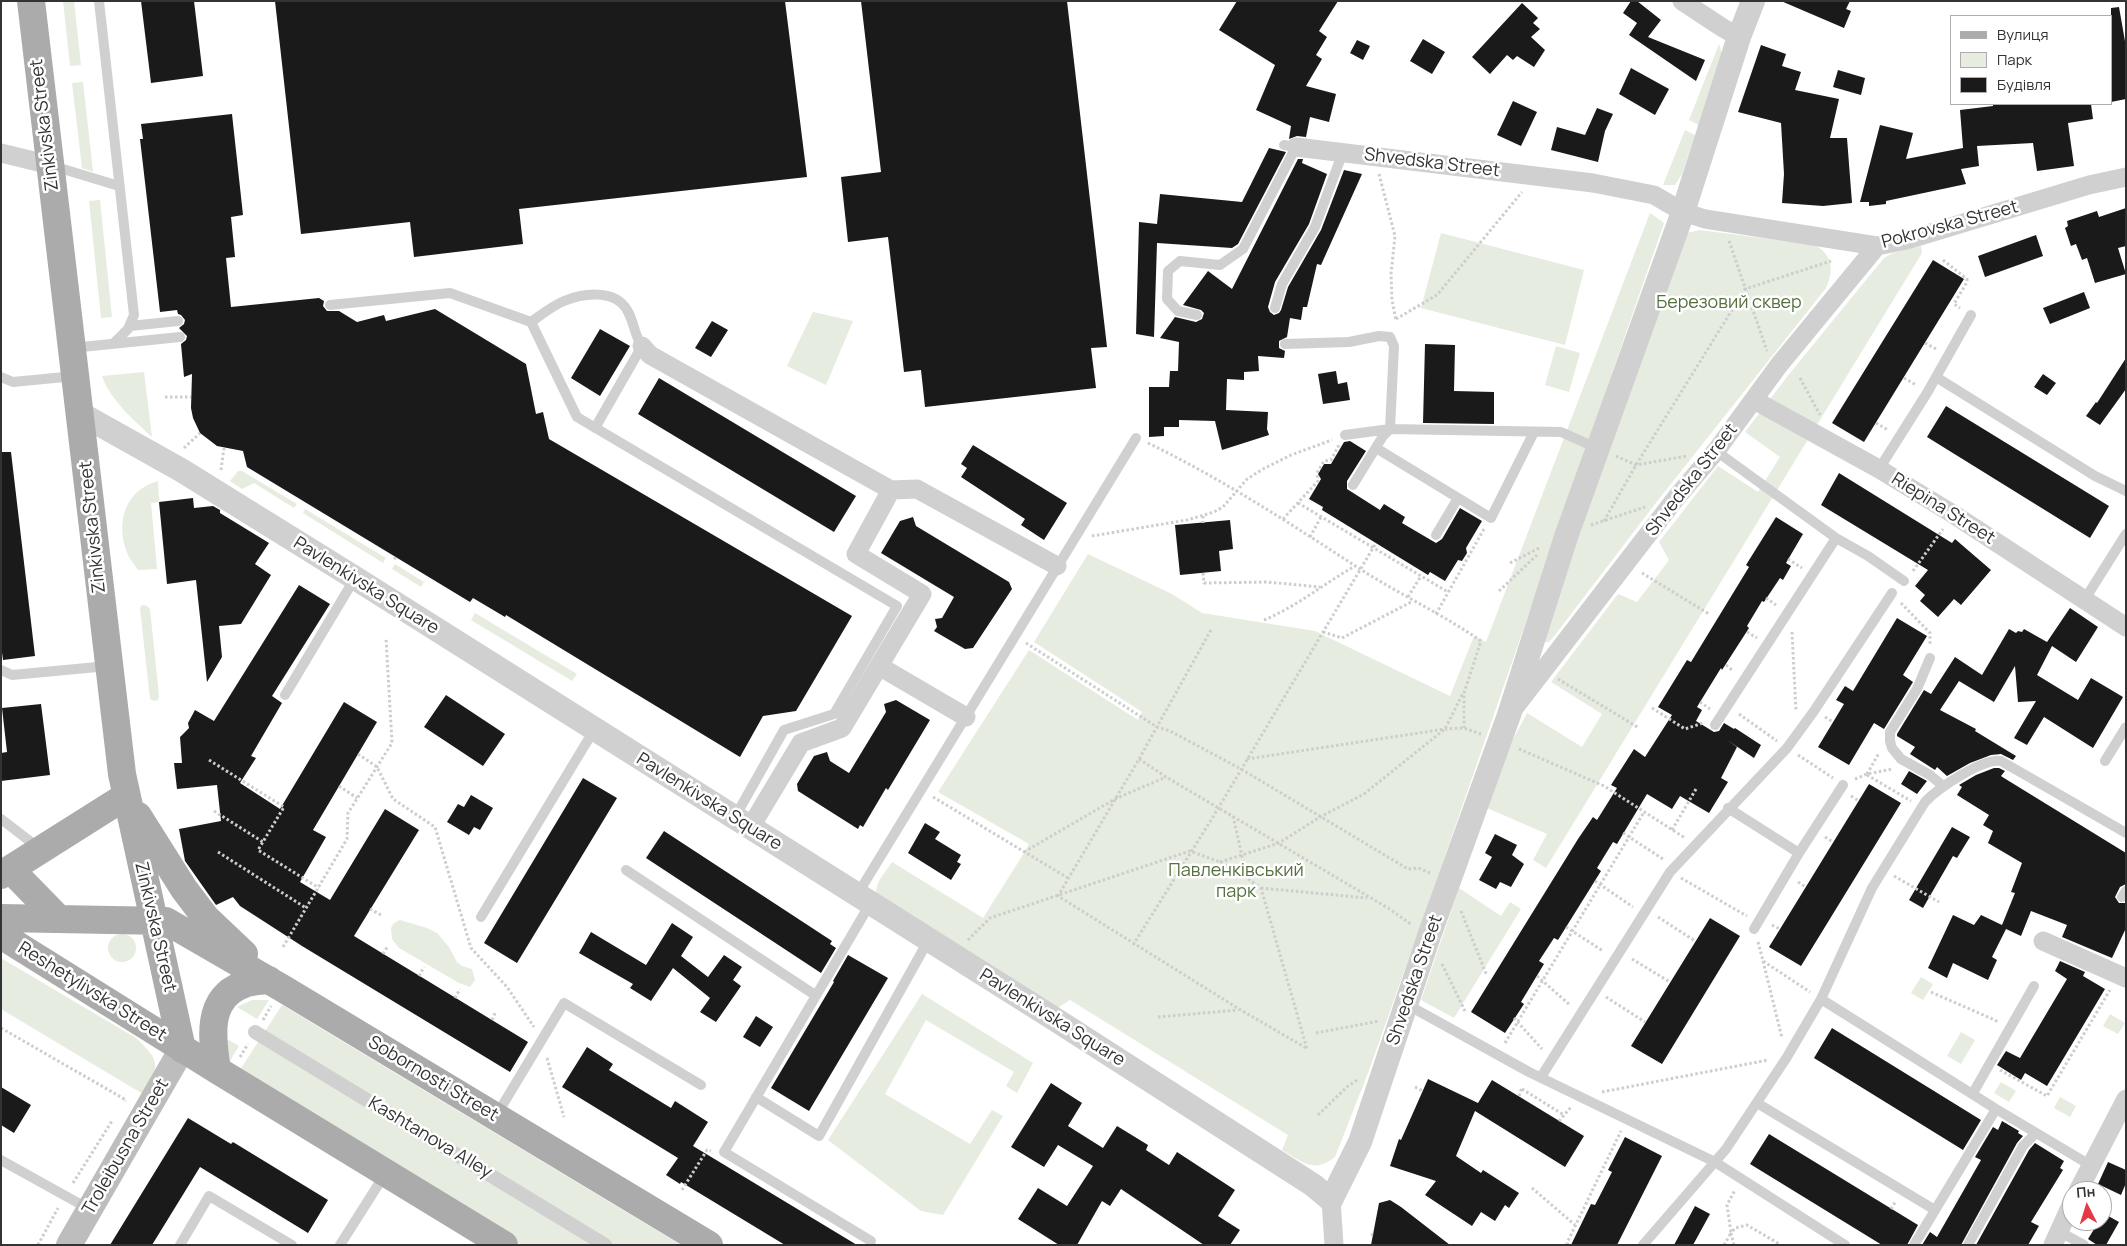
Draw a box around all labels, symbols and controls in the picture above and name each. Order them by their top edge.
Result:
legend [1950,15,2112,105]
text: Вулиця [1997,24,2049,45]
text: Парк [1997,49,2032,70]
street label: Zinkivska Street [26,58,64,192]
text: Будівля [1997,74,2051,95]
street label: Shvedska Street [1363,144,1501,182]
street label: Pokrovska Street [1879,196,2021,254]
park label: Березовий сквер [1656,292,1802,314]
street label: Shvedska Street [1641,420,1743,540]
street label: Zinkivska Street [75,460,111,594]
street label: Riepina Street [1887,469,1999,549]
street label: Pavlenkivska Square [289,532,443,640]
street label: Pavlenkivska Square [632,748,786,856]
street label: Zinkivska Street [130,860,180,994]
park label: Павленківський парк [1168,860,1304,902]
street label: Shvedska Street [1383,912,1447,1048]
street label: Reshetylivska Street [14,938,170,1046]
street label: Pavlenkivska Square [975,964,1129,1072]
street label: Sobornosti Street [364,1032,502,1126]
street label: Troleibusna Street [78,1075,174,1219]
street label: Kashtanova Alley [364,1092,496,1184]
north arrow [2062,1181,2112,1231]
text: Пн [2076,1181,2096,1202]

